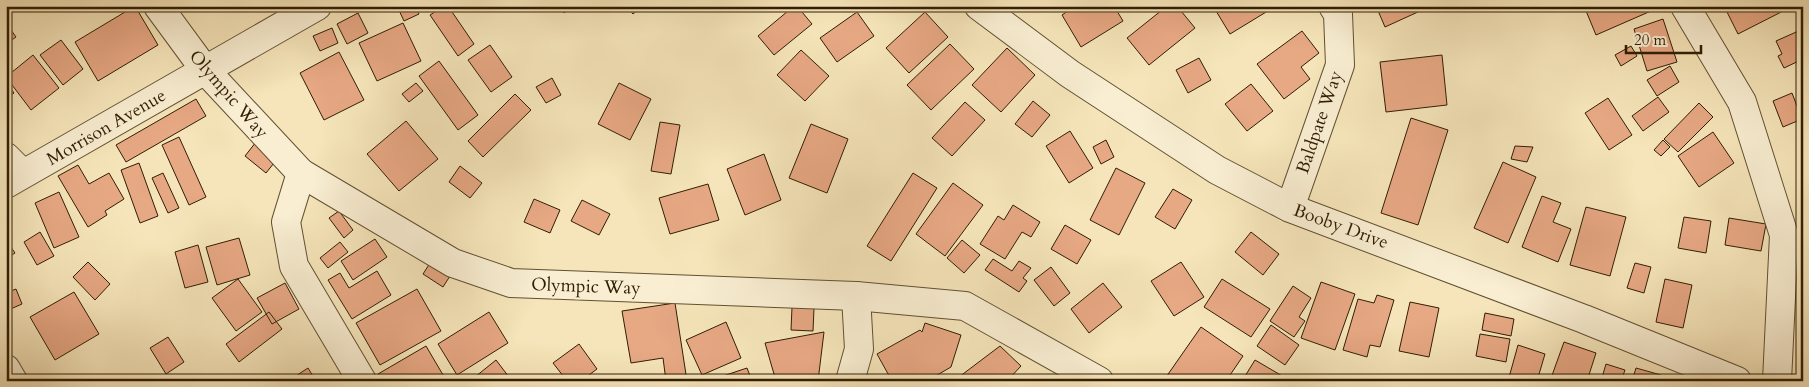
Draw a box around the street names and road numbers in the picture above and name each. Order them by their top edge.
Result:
street label: Olympic Way [183,45,274,144]
street label: Baldpate Way [1290,67,1349,177]
street label: Morrison Avenue [42,83,171,172]
street label: Booby Drive [1290,198,1392,255]
street label: Olympic Way [531,272,642,301]

